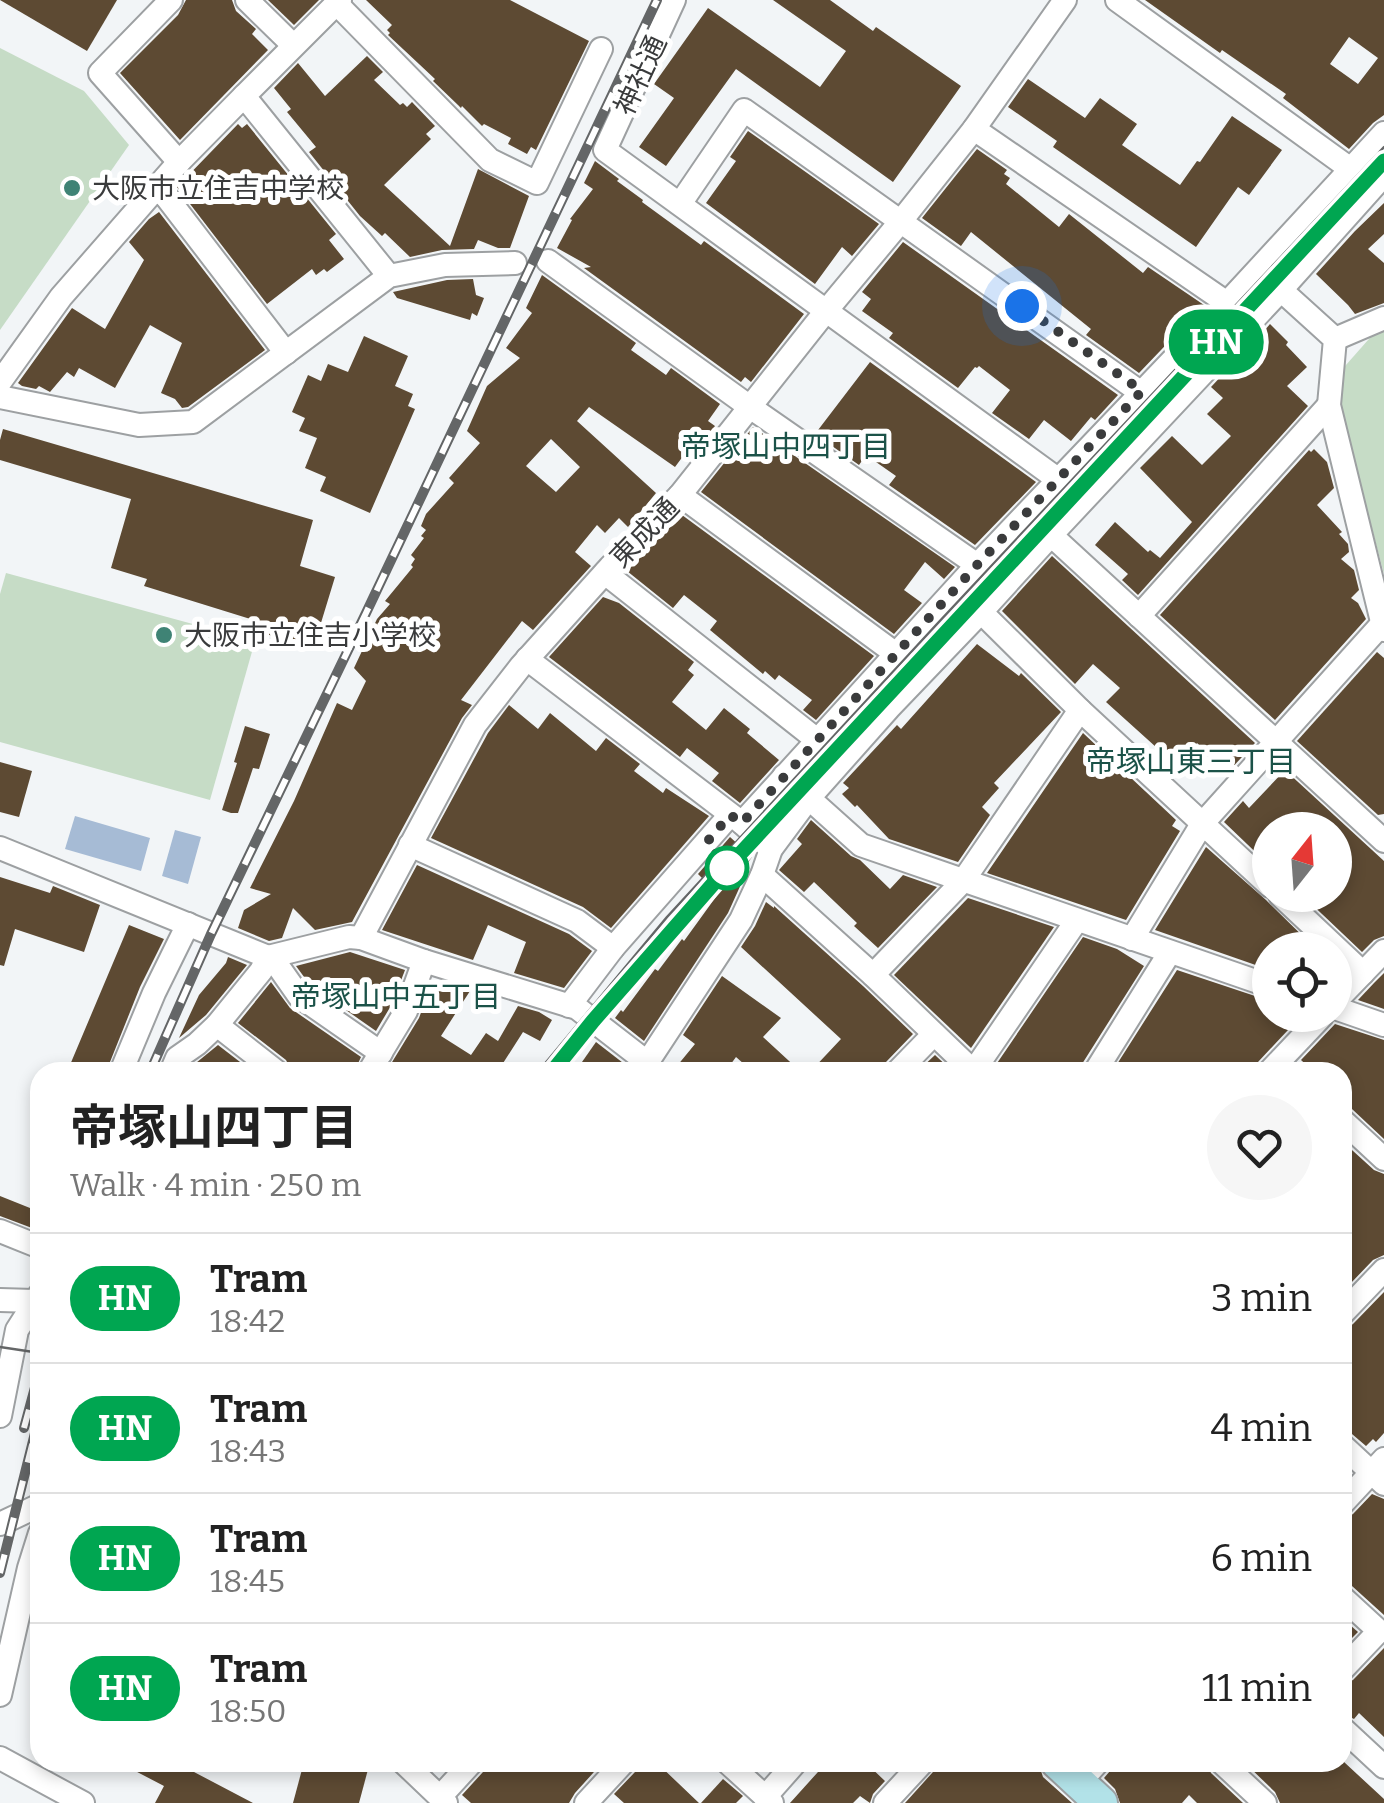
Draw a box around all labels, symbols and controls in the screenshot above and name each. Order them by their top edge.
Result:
street label: 神社通 [608,30,673,120]
place label: 大阪市立住吉中学校 [92,172,344,205]
marker: 大阪市立住吉中学校 [61,177,83,199]
your location [997,281,1047,331]
line badge: HN [1171,310,1261,374]
text: HN [1189,321,1243,363]
district label: 帝塚山中四丁目 [681,429,891,465]
street label: 東成通 [603,491,685,574]
place label: 大阪市立住吉小学校 [184,619,436,652]
marker: 大阪市立住吉小学校 [153,624,175,646]
district label: 帝塚山東三丁目 [1086,744,1296,780]
north arrow [1252,812,1352,912]
map controls [1252,812,1352,1032]
unlabelled marker [706,847,748,889]
button: locate [1252,932,1352,1032]
district label: 帝塚山中五丁目 [291,979,501,1015]
button: heart [1207,1095,1312,1200]
text: 帝塚山四丁目 [70,1099,358,1157]
text: Walk · 4 min · 250 m [70,1166,361,1204]
text: Tram [210,1256,307,1302]
text: 3 min [1211,1275,1312,1321]
text: HN [98,1277,152,1319]
text: 18:42 [210,1302,285,1340]
text: Tram [210,1386,307,1432]
text: 4 min [1211,1405,1312,1451]
text: HN [98,1407,152,1449]
text: 18:43 [210,1432,286,1470]
text: Tram [210,1516,307,1562]
text: 6 min [1210,1535,1312,1581]
text: HN [98,1537,152,1579]
text: 18:45 [210,1562,285,1600]
text: Tram [210,1646,307,1692]
text: 11 min [1202,1665,1312,1711]
text: HN [98,1667,152,1709]
text: 18:50 [210,1692,287,1730]

